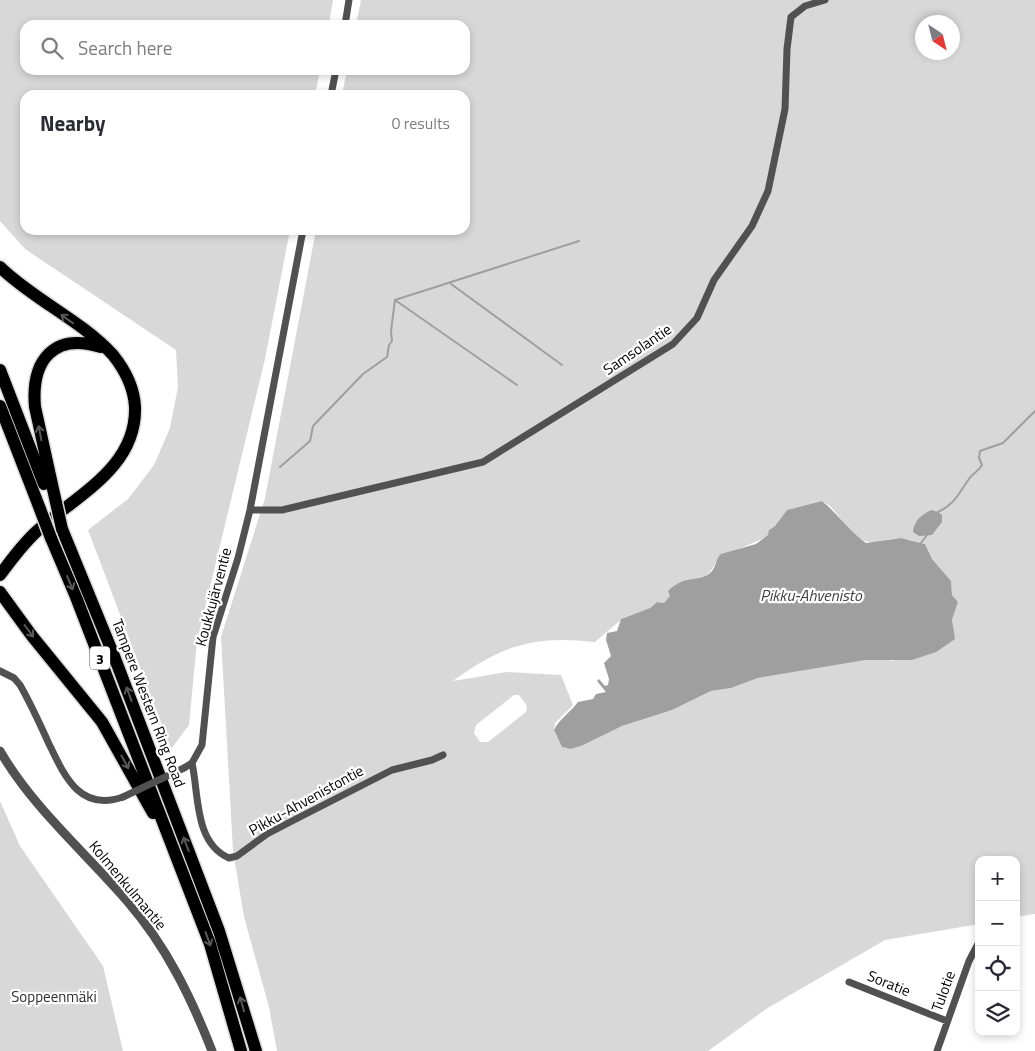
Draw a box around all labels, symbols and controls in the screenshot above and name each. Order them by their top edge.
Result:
north arrow [915,15,960,60]
search box [20,20,470,75]
text: Search here [78,33,172,62]
icon: search [38,34,66,62]
text: Nearby [40,107,105,139]
text: 0 results [391,111,450,135]
one-way arrow [60,314,74,324]
street label: Samsolantie [598,318,676,380]
one-way arrow [34,426,44,442]
street label: Koukkujärventie [189,545,237,649]
one-way arrow [66,575,76,590]
water label: Pikku-Ahvenisto [760,583,863,607]
street label: Tampere Western Ring Road [106,615,192,791]
one-way arrow [23,624,34,637]
road number: 3 [90,646,110,670]
one-way arrow [123,687,132,702]
one-way arrow [120,754,130,768]
street label: Pikku-Ahvenistontie [244,759,368,841]
street label: Kolmenkulmantie [84,835,172,935]
one-way arrow [181,836,190,852]
map controls [975,856,1020,1036]
button: + [975,856,1020,901]
button: − [975,901,1020,946]
one-way arrow [204,931,213,946]
button: locate [975,946,1020,991]
street label: Soratie [864,964,914,1002]
street label: Tulotie [925,967,961,1015]
park label: Soppeenmäki [11,985,97,1008]
button: layers [975,991,1020,1036]
one-way arrow [237,997,247,1013]

